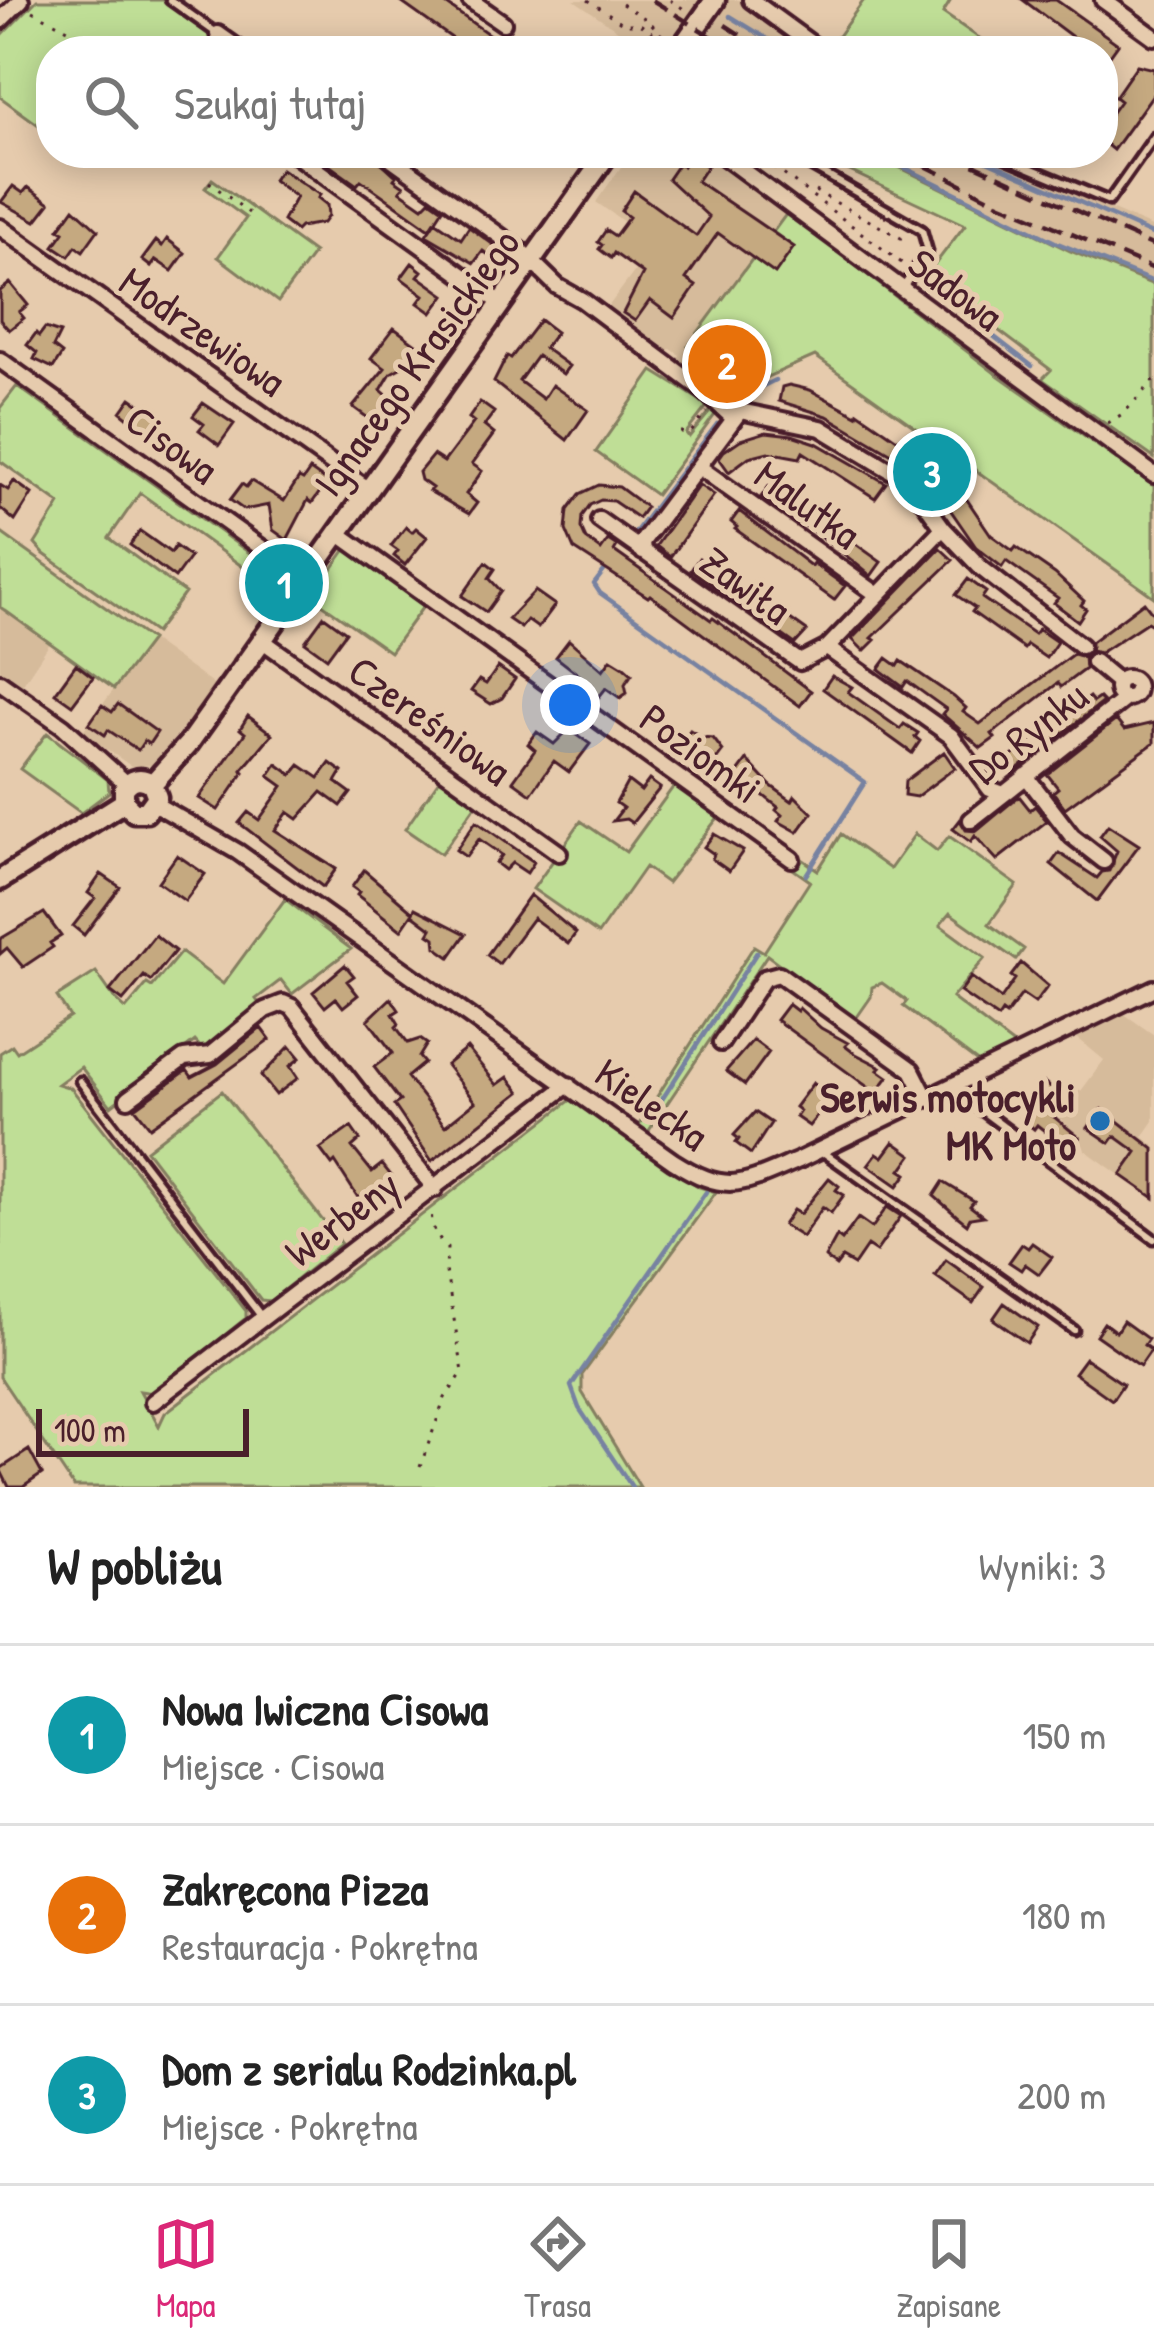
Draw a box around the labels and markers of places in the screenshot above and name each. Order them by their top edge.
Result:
pin: 2 [688,319,766,409]
pin: 3 [893,427,971,517]
pin: 1 [245,538,323,628]
place label: Serwis motocykli MK Moto [820,1068,1076,1173]
marker: Serwis motocykli MK Moto [1087,1108,1113,1134]

